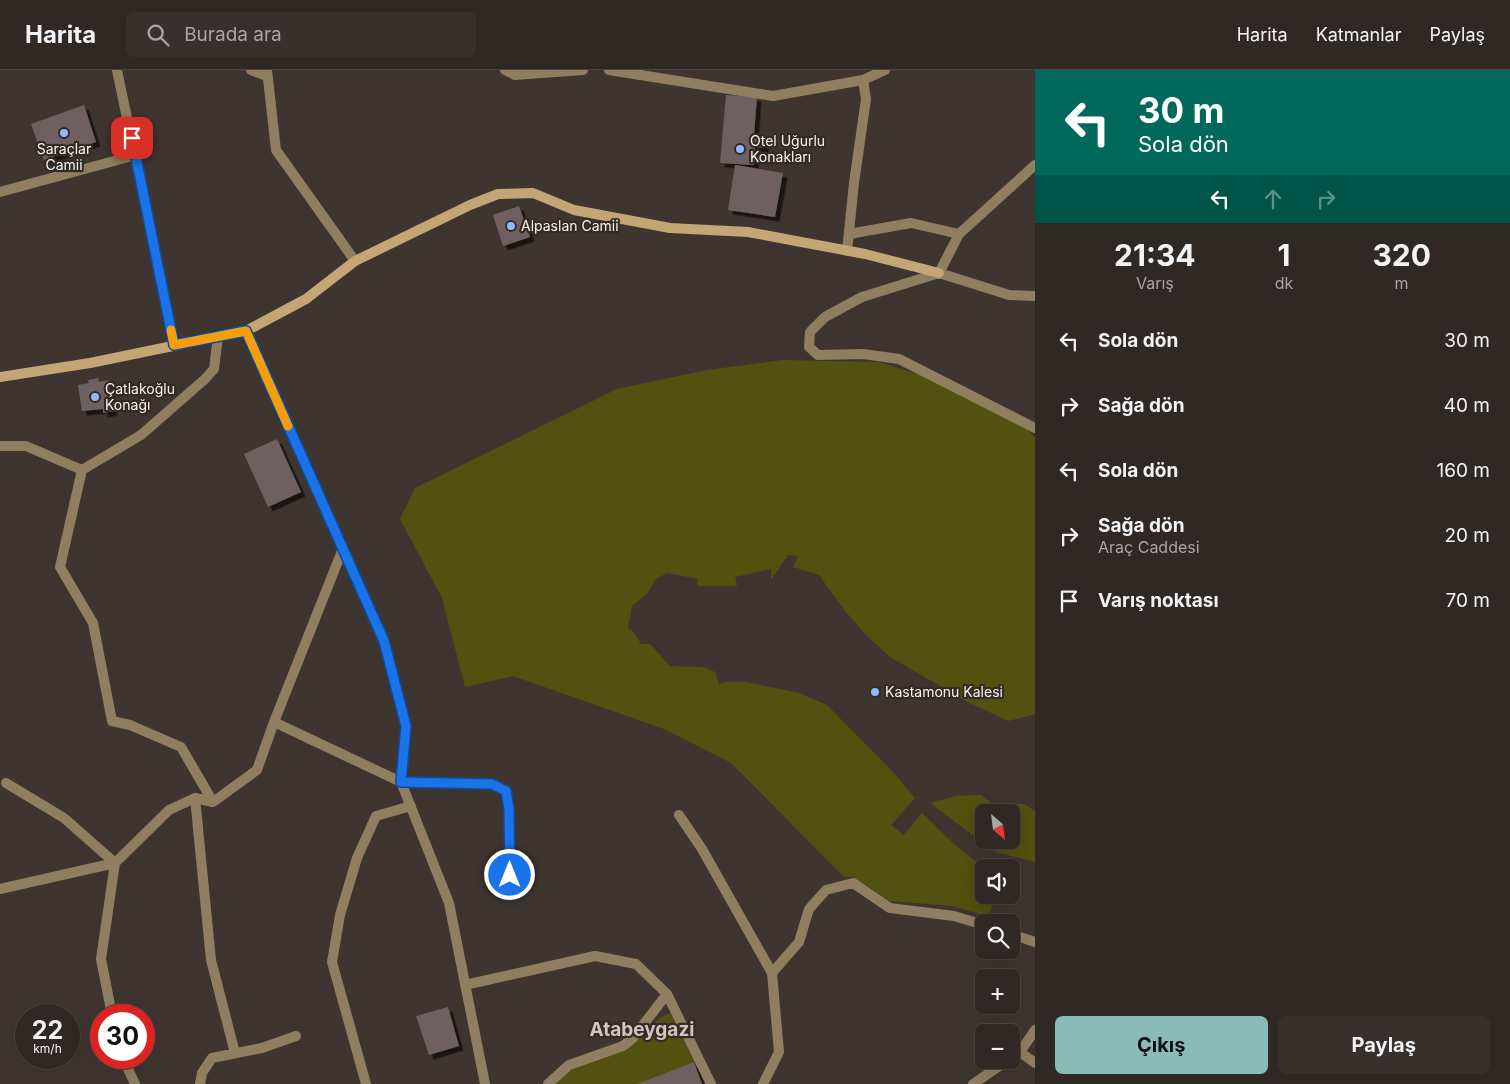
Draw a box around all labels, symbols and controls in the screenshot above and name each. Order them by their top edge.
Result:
search box [126,12,476,57]
text: Harita [25,20,96,49]
icon: search [144,21,172,49]
text: Burada ara [184,23,282,46]
text: Harita [1237,24,1288,45]
text: Katmanlar [1316,24,1401,45]
text: Paylaş [1429,24,1485,45]
text: 30 m [1138,89,1224,131]
icon: left [1055,90,1120,155]
pin [111,117,153,159]
icon: arrive [118,124,146,152]
marker: Saraçlar Camii [58,127,70,139]
text: Sola dön [1138,131,1229,157]
place label: Otel Uğurlu Konakları [750,132,825,165]
place label: Saraçlar Camii [37,140,91,173]
marker: Otel Uğurlu Konakları [734,143,746,155]
icon: left [1206,185,1234,213]
icon: ahead [1259,185,1287,213]
icon: right [1312,185,1340,213]
place label: Alpaslan Camii [521,217,619,234]
marker: Alpaslan Camii [505,220,517,232]
text: 21:34 [1114,237,1196,273]
text: 1 [1278,237,1290,273]
text: 320 [1372,237,1431,273]
text: Varış [1136,273,1174,293]
text: dk [1275,273,1293,293]
text: m [1395,273,1409,293]
icon: left [1055,327,1083,355]
text: Sola dön [1098,329,1178,352]
text: 30 m [1444,329,1490,352]
place label: Çatlakoğlu Konağı [105,380,175,413]
marker: Çatlakoğlu Konağı [89,391,101,403]
icon: right [1055,392,1083,420]
text: Sağa dön [1098,394,1184,417]
text: 40 m [1444,394,1490,417]
icon: left [1055,457,1083,485]
text: Sola dön [1098,459,1178,482]
text: 160 m [1437,459,1490,482]
text: Sağa dön [1098,514,1184,537]
icon: right [1055,522,1083,550]
text: 20 m [1444,524,1490,547]
text: Araç Caddesi [1098,537,1200,557]
icon: arrive [1055,587,1083,615]
text: Varış noktası [1098,589,1219,612]
text: 70 m [1446,589,1490,612]
place label: Kastamonu Kalesi [885,683,1003,700]
marker: Kastamonu Kalesi [869,686,881,698]
north arrow [975,804,1020,849]
map controls [975,804,1020,1069]
position arrow [483,848,535,900]
button: sound [975,859,1020,904]
button: search [975,914,1020,959]
button: + [975,969,1020,1014]
speed limit sign: 30 [90,1004,155,1069]
text: 22 [32,1015,63,1045]
button: Çıkış [1055,1016,1268,1074]
button: Paylaş [1278,1016,1490,1074]
district label: Atabeygazi [590,1018,694,1041]
button: − [975,1024,1020,1069]
text: km/h [33,1041,62,1056]

